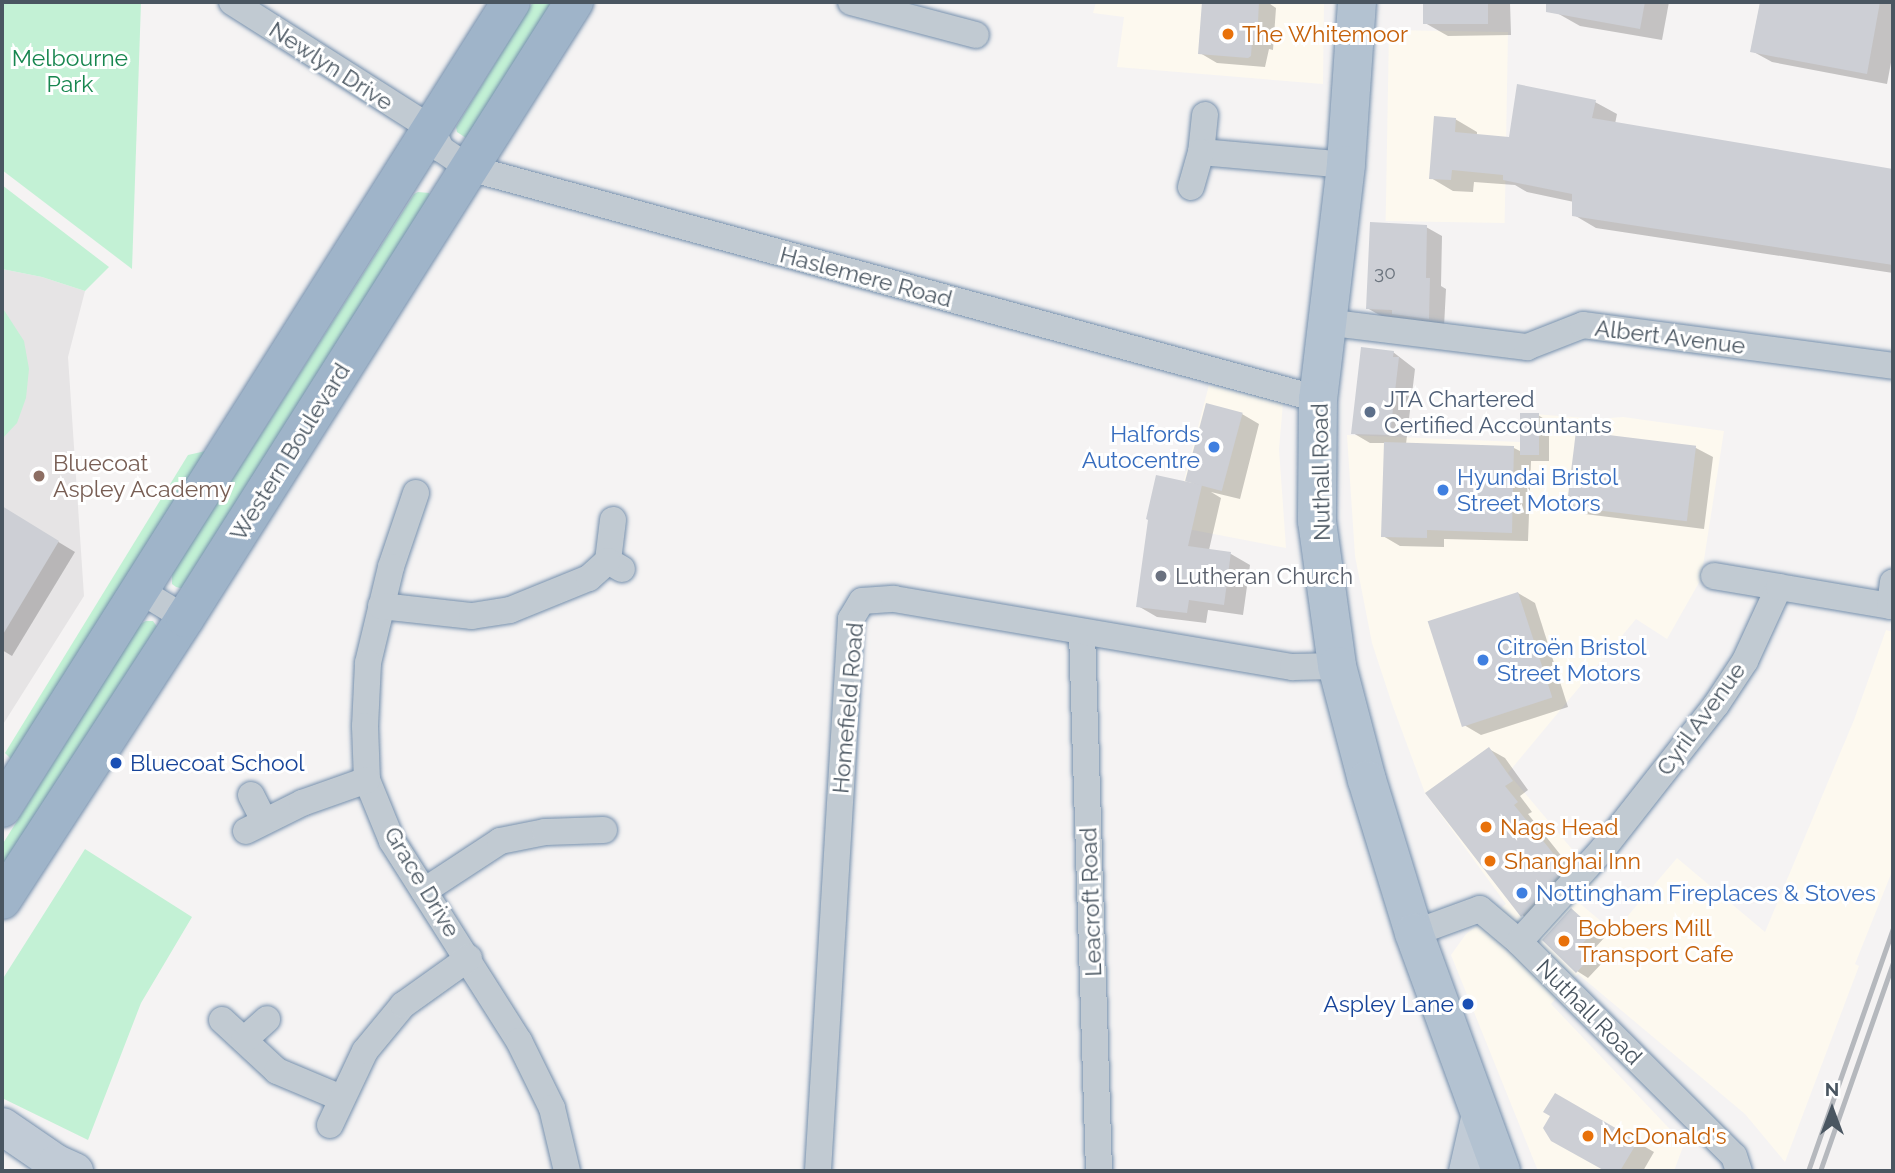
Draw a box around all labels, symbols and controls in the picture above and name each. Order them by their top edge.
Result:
street label: Newlyn Drive [264,16,398,116]
place label: The Whitemoor [1242,20,1409,48]
marker: The Whitemoor [1220,26,1236,42]
park label: Melbourne Park [12,44,128,98]
street label: Haslemere Road [777,241,955,313]
house number: 30 [1374,262,1396,284]
street label: Albert Avenue [1593,314,1747,360]
street label: Western Boulevard [224,358,356,546]
place label: JTA Chartered Certified Accountants [1384,385,1613,439]
street label: Nuthall Road [1306,402,1336,542]
marker: JTA Chartered Certified Accountants [1362,404,1378,420]
place label: Halfords Autocentre [1082,420,1200,474]
marker: Halfords Autocentre [1206,439,1222,455]
place label: Bluecoat Aspley Academy [53,449,233,503]
place label: Hyundai Bristol Street Motors [1457,463,1618,517]
marker: Bluecoat Aspley Academy [31,468,47,484]
marker: Hyundai Bristol Street Motors [1435,482,1451,498]
place label: Lutheran Church [1175,562,1353,590]
marker: Lutheran Church [1153,568,1169,584]
street label: Homefield Road [827,621,869,795]
place label: Citroën Bristol Street Motors [1497,633,1647,687]
marker: Citroën Bristol Street Motors [1475,652,1491,668]
street label: Cyril Avenue [1650,657,1752,781]
place label: Bluecoat School [130,749,305,777]
marker: Bluecoat School [108,755,124,771]
place label: Nags Head [1500,813,1618,841]
marker: Nags Head [1478,819,1494,835]
street label: Grace Drive [378,822,466,942]
street label: Leacroft Road [1075,827,1107,977]
place label: Shanghai Inn [1504,847,1641,875]
marker: Shanghai Inn [1482,853,1498,869]
place label: Nottingham Fireplaces & Stoves [1536,879,1876,907]
marker: Nottingham Fireplaces & Stoves [1514,885,1530,901]
place label: Bobbers Mill Transport Cafe [1578,914,1734,968]
marker: Bobbers Mill Transport Cafe [1556,933,1572,949]
street label: Nuthall Road [1530,953,1648,1071]
place label: Aspley Lane [1323,990,1454,1018]
marker: Aspley Lane [1460,996,1476,1012]
north arrow [1797,1075,1867,1145]
text: N [1825,1078,1839,1100]
place label: McDonald's [1602,1122,1727,1150]
marker: McDonald's [1580,1128,1596,1144]

